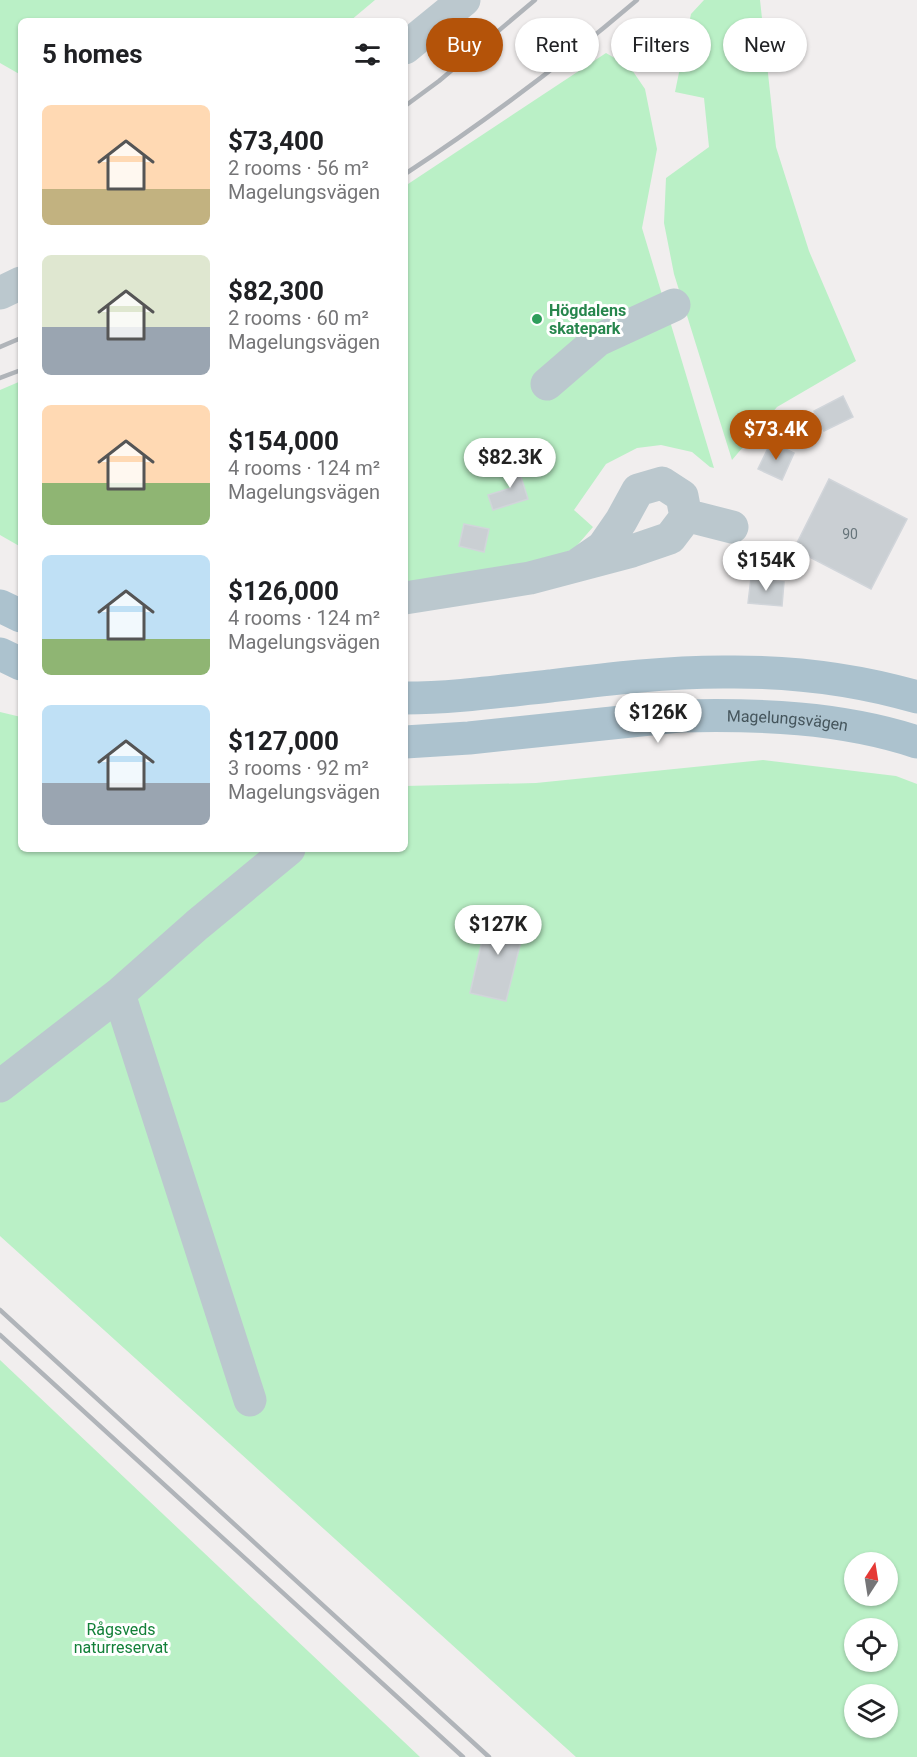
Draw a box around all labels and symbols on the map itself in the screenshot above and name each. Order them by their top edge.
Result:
place label: Högdalens skatepark [549,301,626,338]
marker: Högdalens skatepark [530,312,544,326]
pin: $73.4K [727,410,825,461]
pin: $82.3K [461,438,559,489]
house number: 90 [842,526,858,542]
pin: $154K [724,541,808,592]
pin: $126K [616,693,700,744]
street label: Magelungsvägen [727,706,850,735]
pin: $127K [456,905,540,956]
north arrow [844,1552,898,1606]
park label: Rågsveds naturreservat [74,1620,168,1657]

